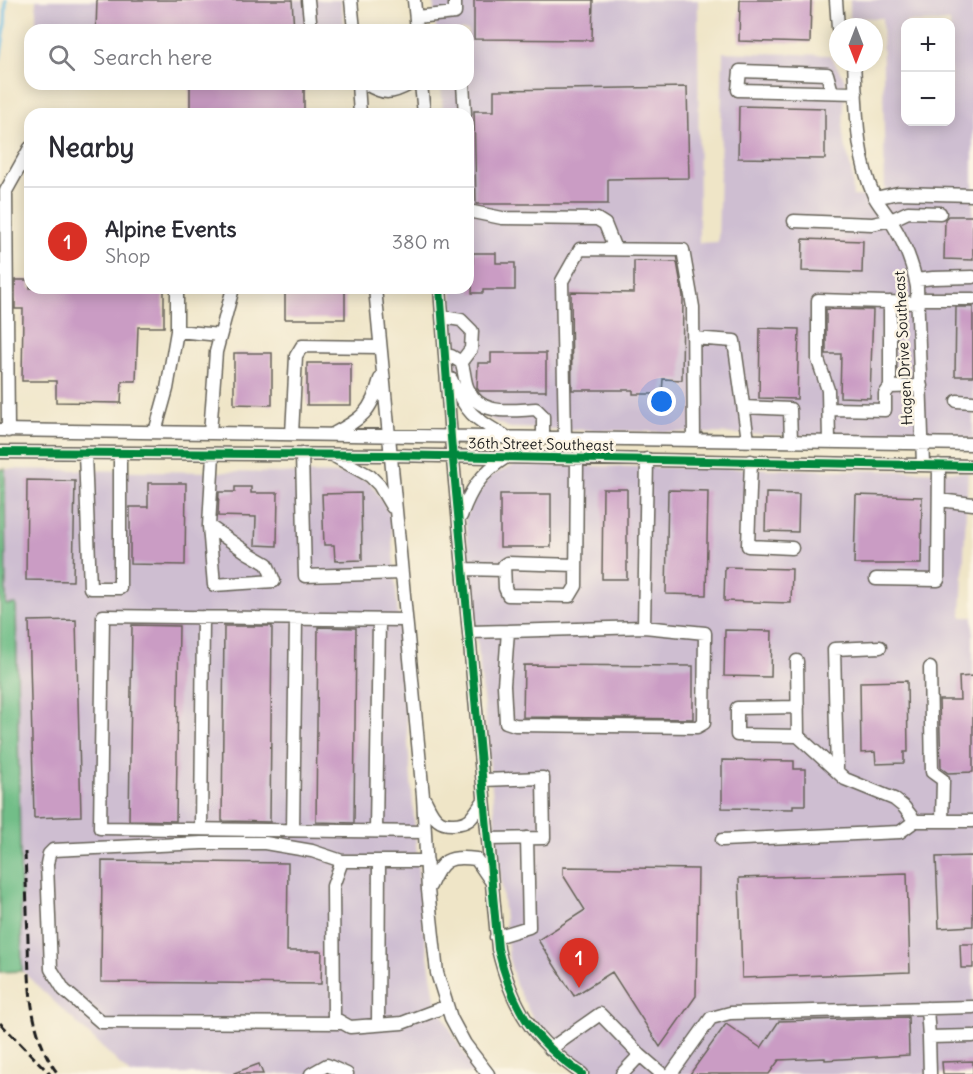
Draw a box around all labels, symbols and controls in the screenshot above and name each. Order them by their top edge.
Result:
north arrow [829,18,883,72]
map controls [901,18,955,126]
button: + [901,18,955,72]
search box [24,24,474,90]
icon: search [45,41,78,74]
text: Search here [93,43,212,71]
button: − [901,72,955,126]
text: Nearby [48,131,134,164]
text: Alpine Events [105,215,237,243]
text: 1 [64,229,71,254]
text: 380 m [392,229,450,254]
text: Shop [105,243,150,268]
street label: Hagen Drive Southeast [889,270,917,426]
your location [647,387,676,416]
street label: 36th Street Southeast [468,433,614,455]
pin: 1 [560,938,598,988]

